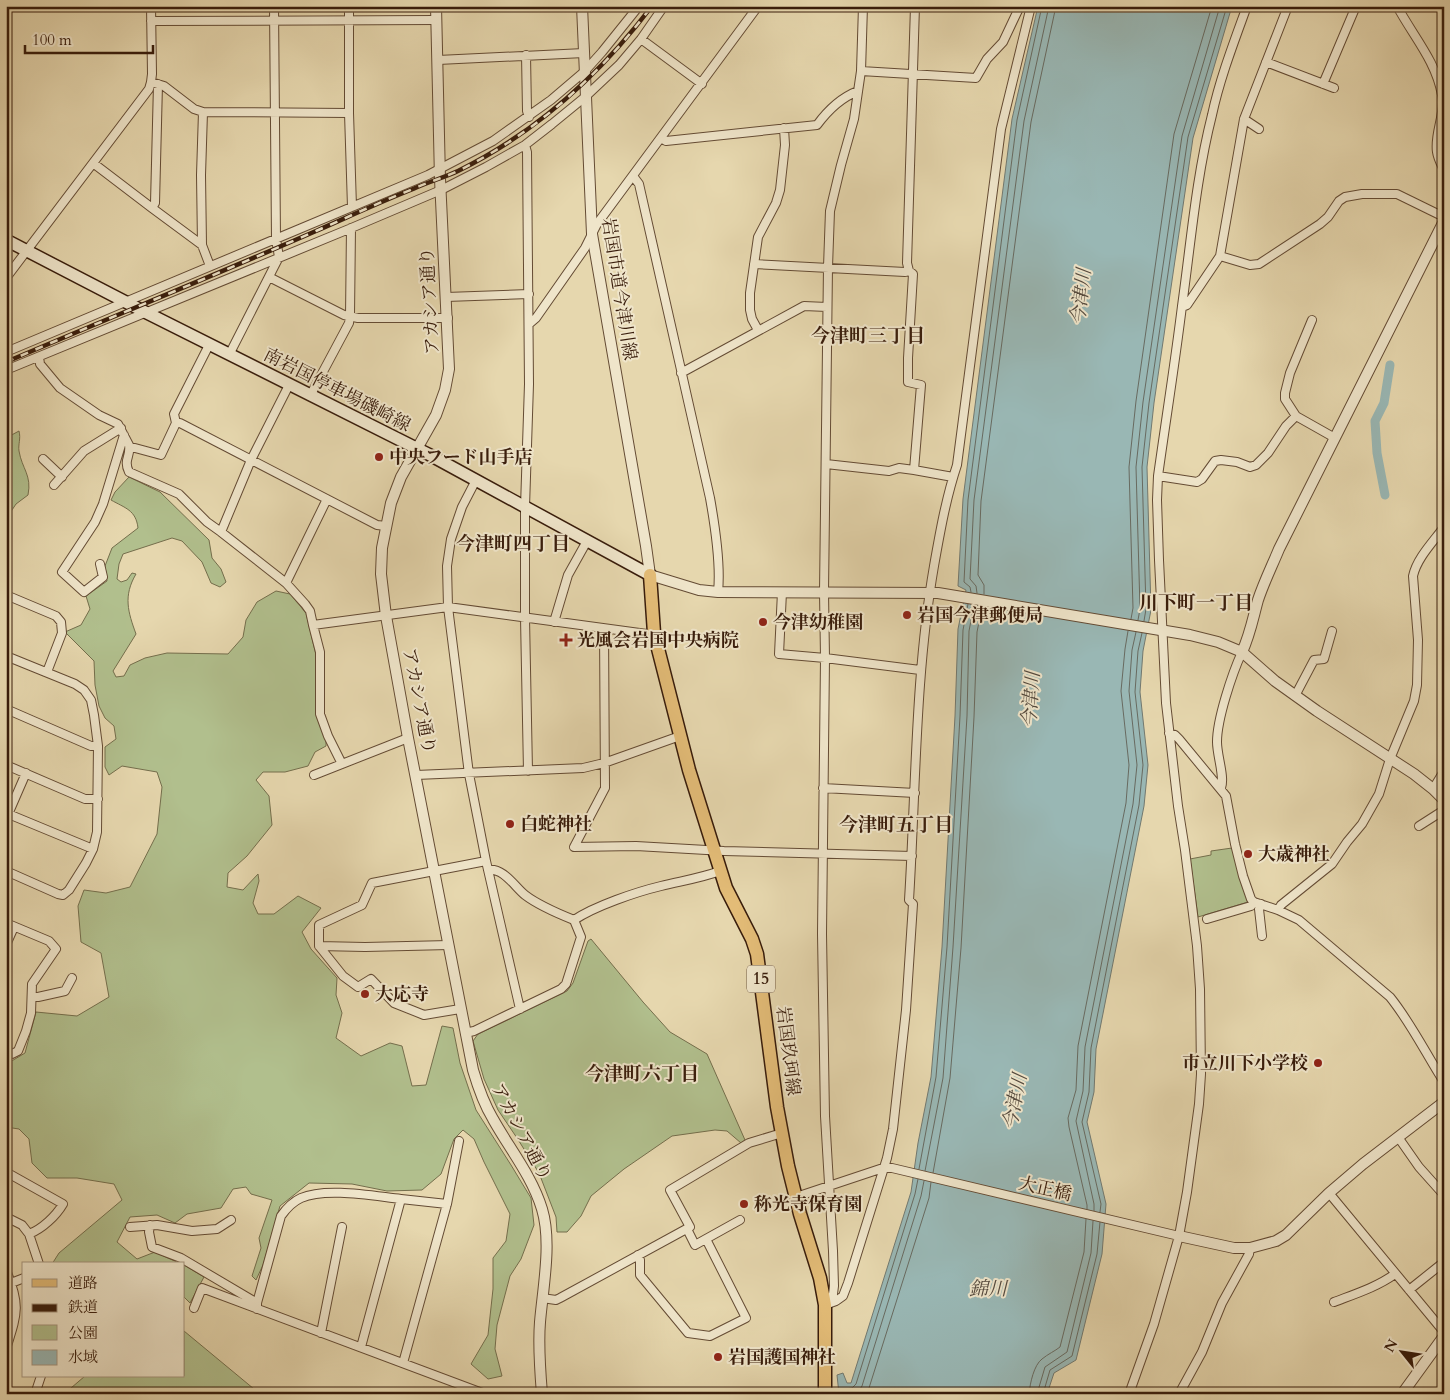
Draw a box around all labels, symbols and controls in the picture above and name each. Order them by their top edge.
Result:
scale bar [25,22,152,54]
text: 100 m [32,30,72,50]
street label: 岩国市道今津川線 [595,216,643,362]
street label: アカシア通り [415,247,445,355]
water label: 今津川 [1065,265,1098,327]
district label: 今津町三丁目 [811,323,925,349]
street label: 南岩国停車場磯崎線 [259,342,415,438]
place label: 中央フード山手店 [389,445,532,470]
marker: 中央フード山手店 [373,451,385,463]
district label: 今津町四丁目 [456,531,570,557]
district label: 川下町一丁目 [1139,590,1253,616]
place label: 岩国今津郵便局 [917,603,1043,628]
marker: 岩国今津郵便局 [901,609,913,621]
place label: 今津幼稚園 [773,610,863,635]
marker: 今津幼稚園 [757,616,769,628]
place label: 光風会岩国中央病院 [577,628,739,653]
marker: 光風会岩国中央病院 [559,633,573,647]
street label: アカシア通り [396,646,442,756]
water label: 今津川 [1016,669,1046,729]
place label: 白蛇神社 [520,812,592,837]
district label: 今津町五丁目 [839,812,953,838]
marker: 白蛇神社 [504,818,516,830]
place label: 大歳神社 [1258,842,1330,867]
marker: 大歳神社 [1242,848,1254,860]
road number: 15 [747,966,775,992]
place label: 大応寺 [375,982,429,1007]
marker: 大応寺 [359,988,371,1000]
street label: 岩国玖珂線 [770,1005,806,1097]
place label: 市立川下小学校 [1182,1051,1308,1076]
marker: 市立川下小学校 [1312,1057,1324,1069]
district label: 今津町六丁目 [585,1061,699,1087]
water label: 今津川 [997,1070,1034,1132]
street label: アカシア通り [485,1079,557,1185]
street label: 大正橋 [1016,1171,1074,1207]
place label: 称光寺保育園 [754,1192,862,1217]
marker: 称光寺保育園 [738,1198,750,1210]
legend [22,1262,185,1378]
text: 道路 [68,1273,98,1293]
water label: 錦川 [969,1276,1009,1302]
text: 鉄道 [68,1297,98,1317]
text: 公園 [68,1323,98,1343]
north arrow [1378,1328,1428,1378]
text: N [1380,1336,1402,1356]
place label: 岩国護国神社 [728,1345,836,1370]
text: 水域 [68,1347,98,1367]
marker: 岩国護国神社 [712,1351,724,1363]

